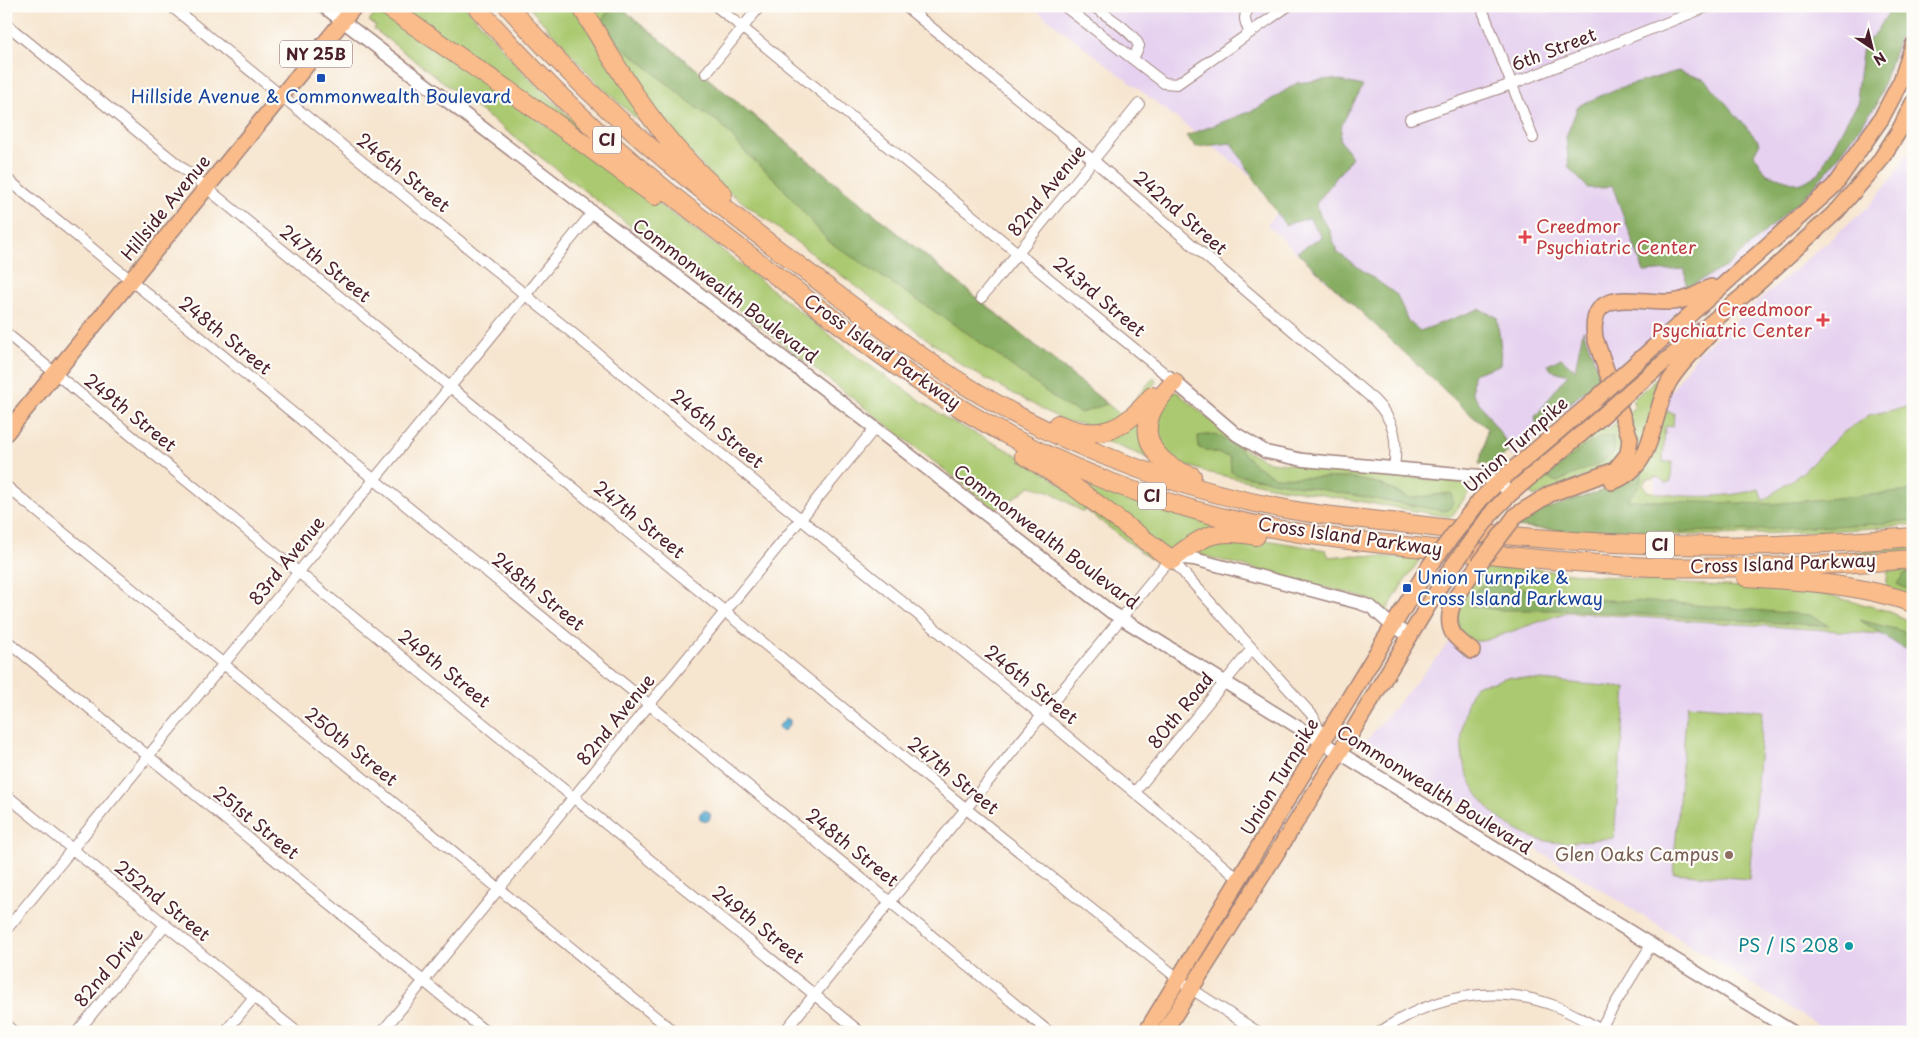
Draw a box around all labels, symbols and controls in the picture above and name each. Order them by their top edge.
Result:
street label: 6th Street [1507,20,1600,77]
north arrow [1846,22,1896,72]
road number: NY 25B [280,41,352,68]
text: N [1869,47,1890,71]
marker: Hillside Avenue & Commonwealth Boulevard [315,72,327,84]
place label: Hillside Avenue & Commonwealth Boulevard [131,82,511,109]
street label: 246th Street [351,126,456,218]
road number: CI [593,126,621,154]
street label: 82nd Avenue [1000,138,1091,242]
street label: Hillside Avenue [114,148,216,266]
street label: 242nd Street [1128,163,1234,260]
street label: Commonwealth Boulevard [627,211,824,369]
place label: Creedmor Psychiatric Center [1536,212,1697,260]
street label: 247th Street [274,217,377,308]
marker: Creedmor Psychiatric Center [1518,230,1532,244]
street label: 243rd Street [1048,249,1152,343]
street label: Cross Island Parkway [799,286,967,415]
street label: 248th Street [174,289,278,381]
place label: Creedmoor Psychiatric Center [1652,295,1813,343]
marker: Creedmoor Psychiatric Center [1816,313,1830,327]
street label: 249th Street [79,366,183,458]
street label: 246th Street [665,382,770,474]
street label: Union Turnpike [1457,389,1573,498]
street label: Commonwealth Boulevard [948,457,1145,615]
street label: 247th Street [588,473,691,564]
road number: CI [1138,482,1166,510]
street label: 83rd Avenue [241,509,330,611]
street label: Cross Island Parkway [1256,509,1444,562]
road number: CI [1646,532,1674,558]
street label: 248th Street [487,545,591,637]
street label: Cross Island Parkway [1690,546,1876,579]
place label: Union Turnpike & Cross Island Parkway [1417,563,1603,611]
marker: Union Turnpike & Cross Island Parkway [1401,582,1413,594]
street label: 249th Street [393,622,497,714]
street label: 246th Street [979,638,1084,730]
street label: 80th Road [1140,666,1219,754]
street label: 82nd Avenue [569,667,660,771]
street label: 250th Street [300,700,404,792]
street label: Union Turnpike [1233,712,1325,840]
street label: Commonwealth Boulevard [1332,717,1538,860]
street label: 247th Street [902,729,1005,820]
street label: 251st Street [208,779,306,865]
street label: 248th Street [801,801,905,893]
place label: Glen Oaks Campus [1555,840,1719,867]
marker: Glen Oaks Campus [1723,849,1735,861]
street label: 252nd Street [109,853,217,947]
street label: 249th Street [707,878,811,970]
street label: 82nd Drive [67,922,149,1012]
place label: PS / IS 208 [1738,931,1839,958]
marker: PS / IS 208 [1843,940,1855,952]

